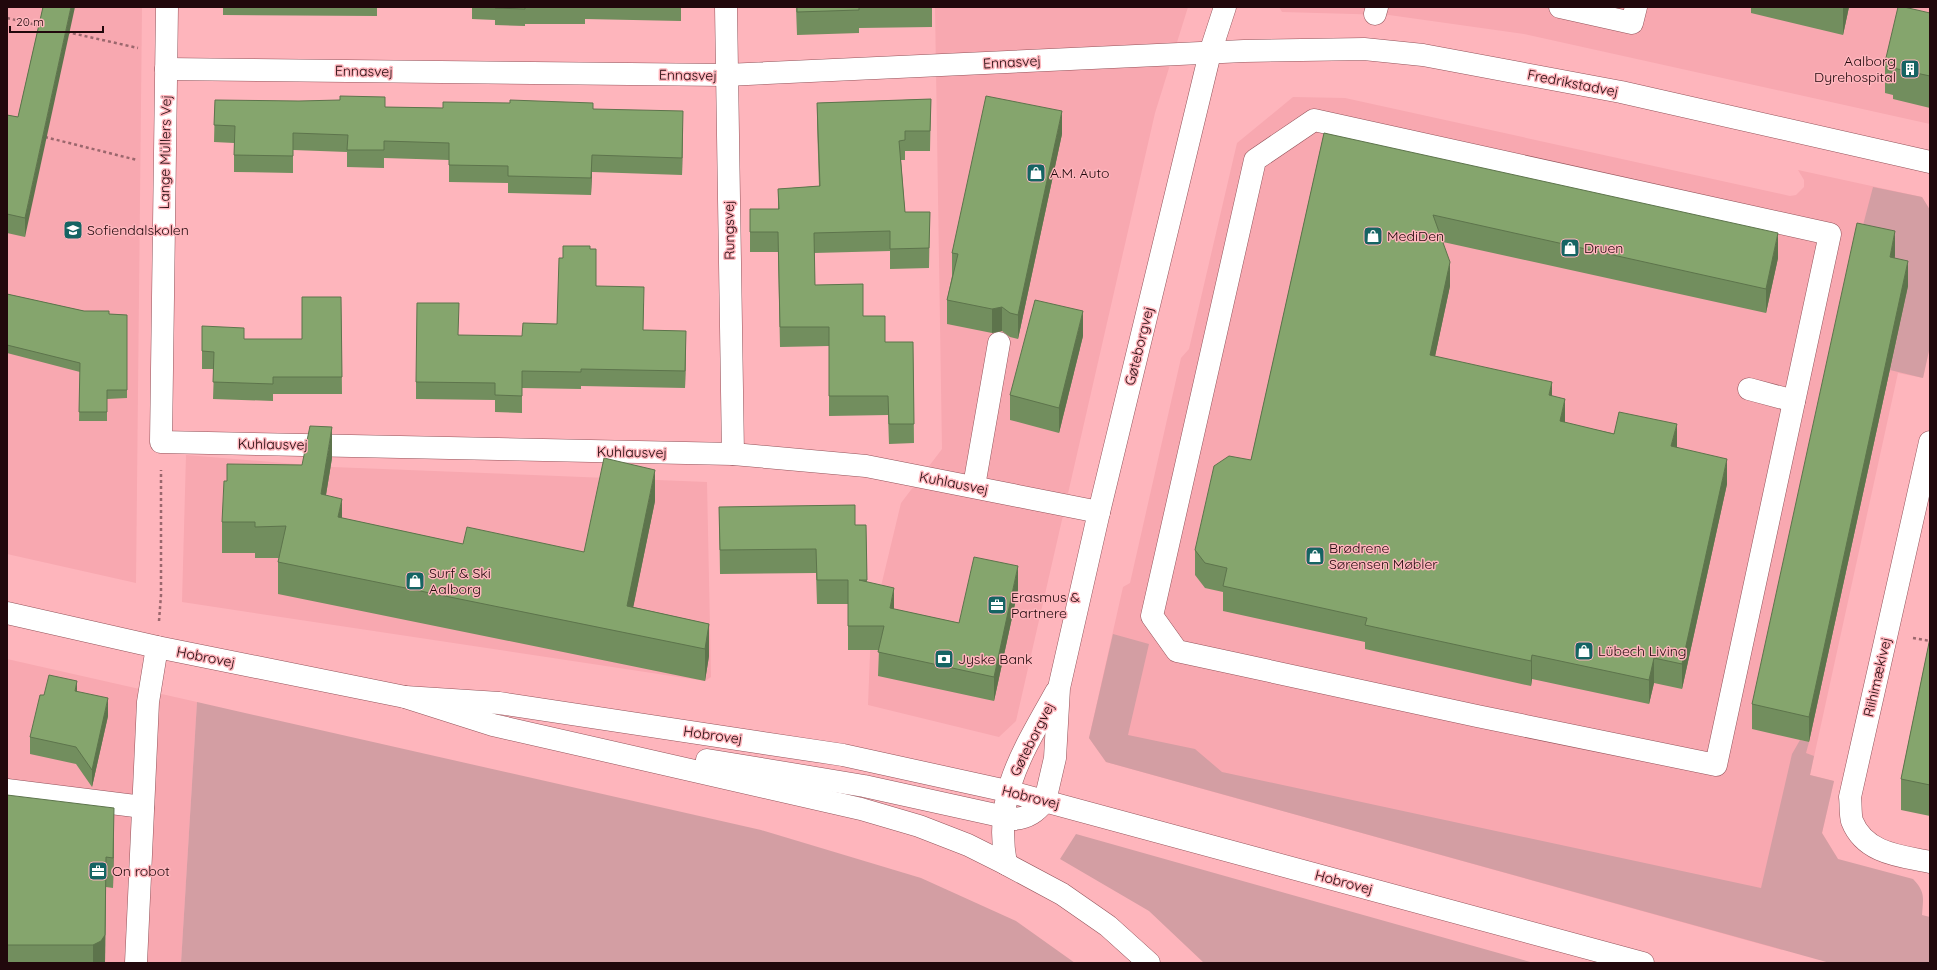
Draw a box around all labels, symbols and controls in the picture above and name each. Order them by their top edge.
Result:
scale bar [10,8,103,34]
text: 20 m [16,14,44,29]
street label: Ennasvej [982,51,1042,73]
place label: Aalborg Dyrehospital [1814,52,1896,86]
building icon: Aalborg Dyrehospital [1899,58,1921,80]
street label: Ennasvej [335,61,393,81]
street label: Ennasvej [659,65,717,85]
street label: Fredrikstadvej [1526,65,1620,101]
street label: Lange Müllers Vej [155,95,175,209]
shop icon: A.M. Auto [1025,162,1047,184]
place label: A.M. Auto [1050,164,1110,182]
street label: Rungsvej [719,200,739,260]
school or university icon: Sofiendalskolen [62,219,84,241]
place label: Sofiendalskolen [87,221,189,239]
shop icon: MediDen [1362,225,1384,247]
place label: MediDen [1387,227,1444,245]
shop icon: Druen [1559,237,1581,259]
place label: Druen [1584,239,1623,257]
street label: Gøteborgvej [1121,305,1157,387]
street label: Kuhlausvej [238,434,308,454]
street label: Kuhlausvej [597,442,667,462]
street label: Kuhlausvej [918,467,990,499]
place label: Brødrene Sørensen Møbler [1329,539,1438,573]
shop icon: Brødrene Sørensen Møbler [1304,545,1326,567]
place label: Surf & Ski Aalborg [429,564,491,598]
shop icon: Surf & Ski Aalborg [404,570,426,592]
place label: Erasmus & Partnere [1011,588,1080,622]
office icon: Erasmus & Partnere [986,594,1008,616]
street label: Riihimækivej [1859,635,1895,719]
shop icon: Lübech Living [1573,640,1595,662]
street label: Hobrovej [175,642,237,672]
place label: Lübech Living [1598,642,1687,660]
bank icon: Jyske Bank [933,648,955,670]
place label: Jyske Bank [958,650,1032,668]
street label: Gøteborgvej [1006,699,1058,779]
street label: Hobrovej [682,722,744,748]
street label: Hobrovej [1000,781,1062,813]
office icon: On robot [87,860,109,882]
place label: On robot [112,862,170,880]
street label: Hobrovej [1313,866,1375,898]

